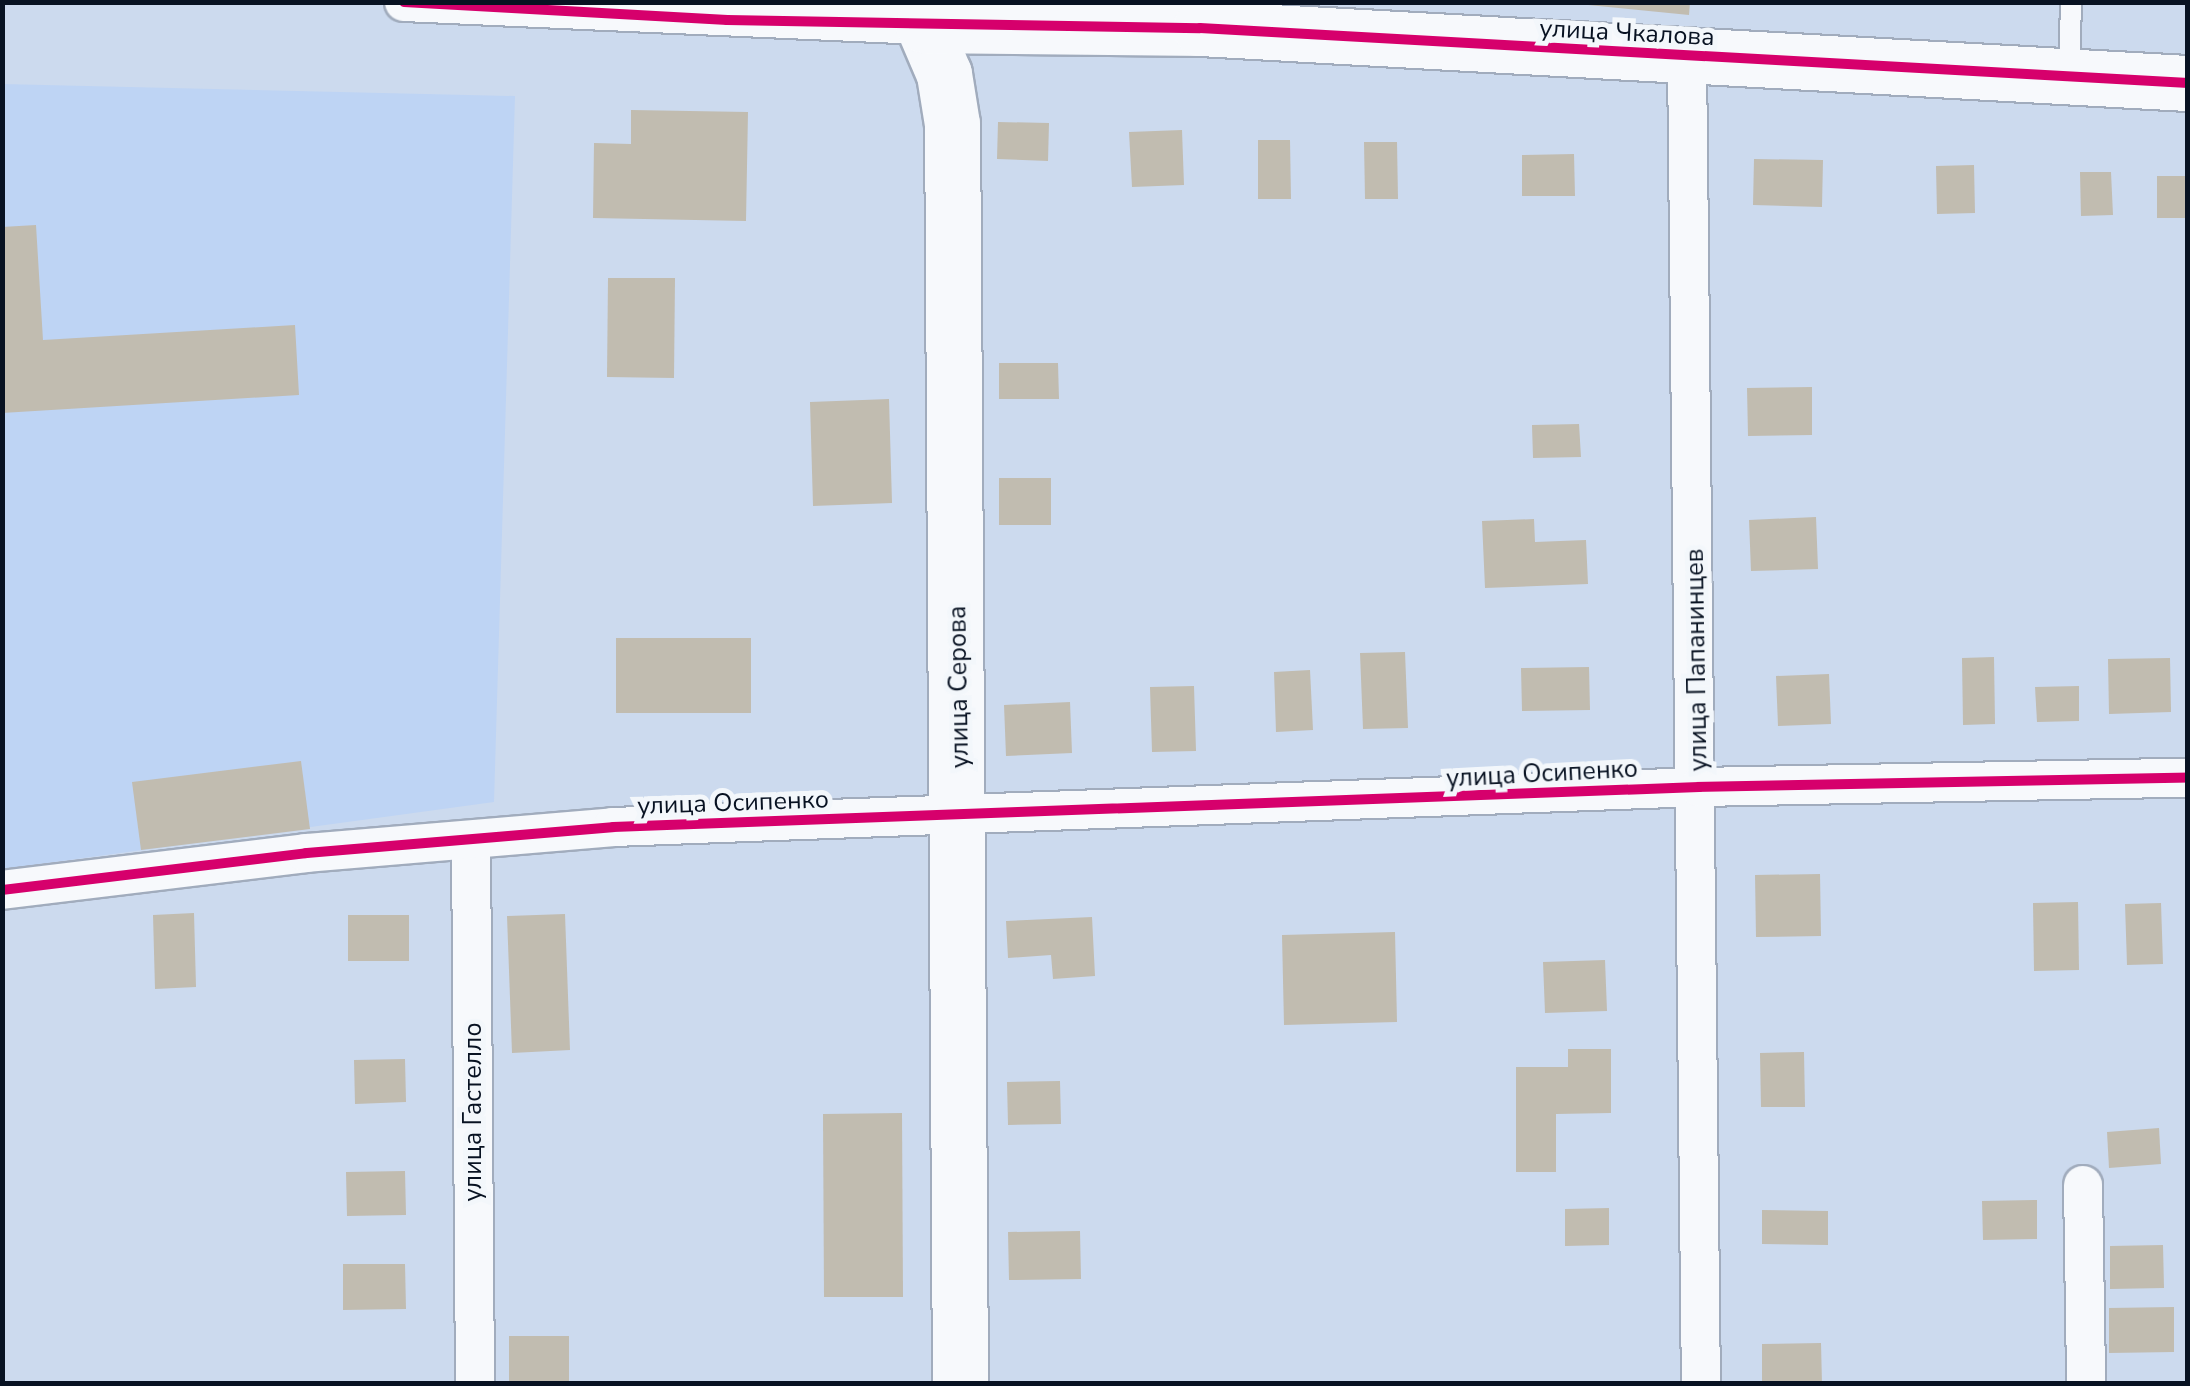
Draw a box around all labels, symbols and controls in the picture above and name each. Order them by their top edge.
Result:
street label: улица Чкалова [1539,13,1715,53]
street label: улица Папанинцев [1680,548,1714,772]
street label: улица Серова [943,606,975,768]
street label: улица Осипенко [1445,754,1639,794]
street label: улица Осипенко [637,785,829,821]
street label: улица Гастелло [458,1022,488,1202]

